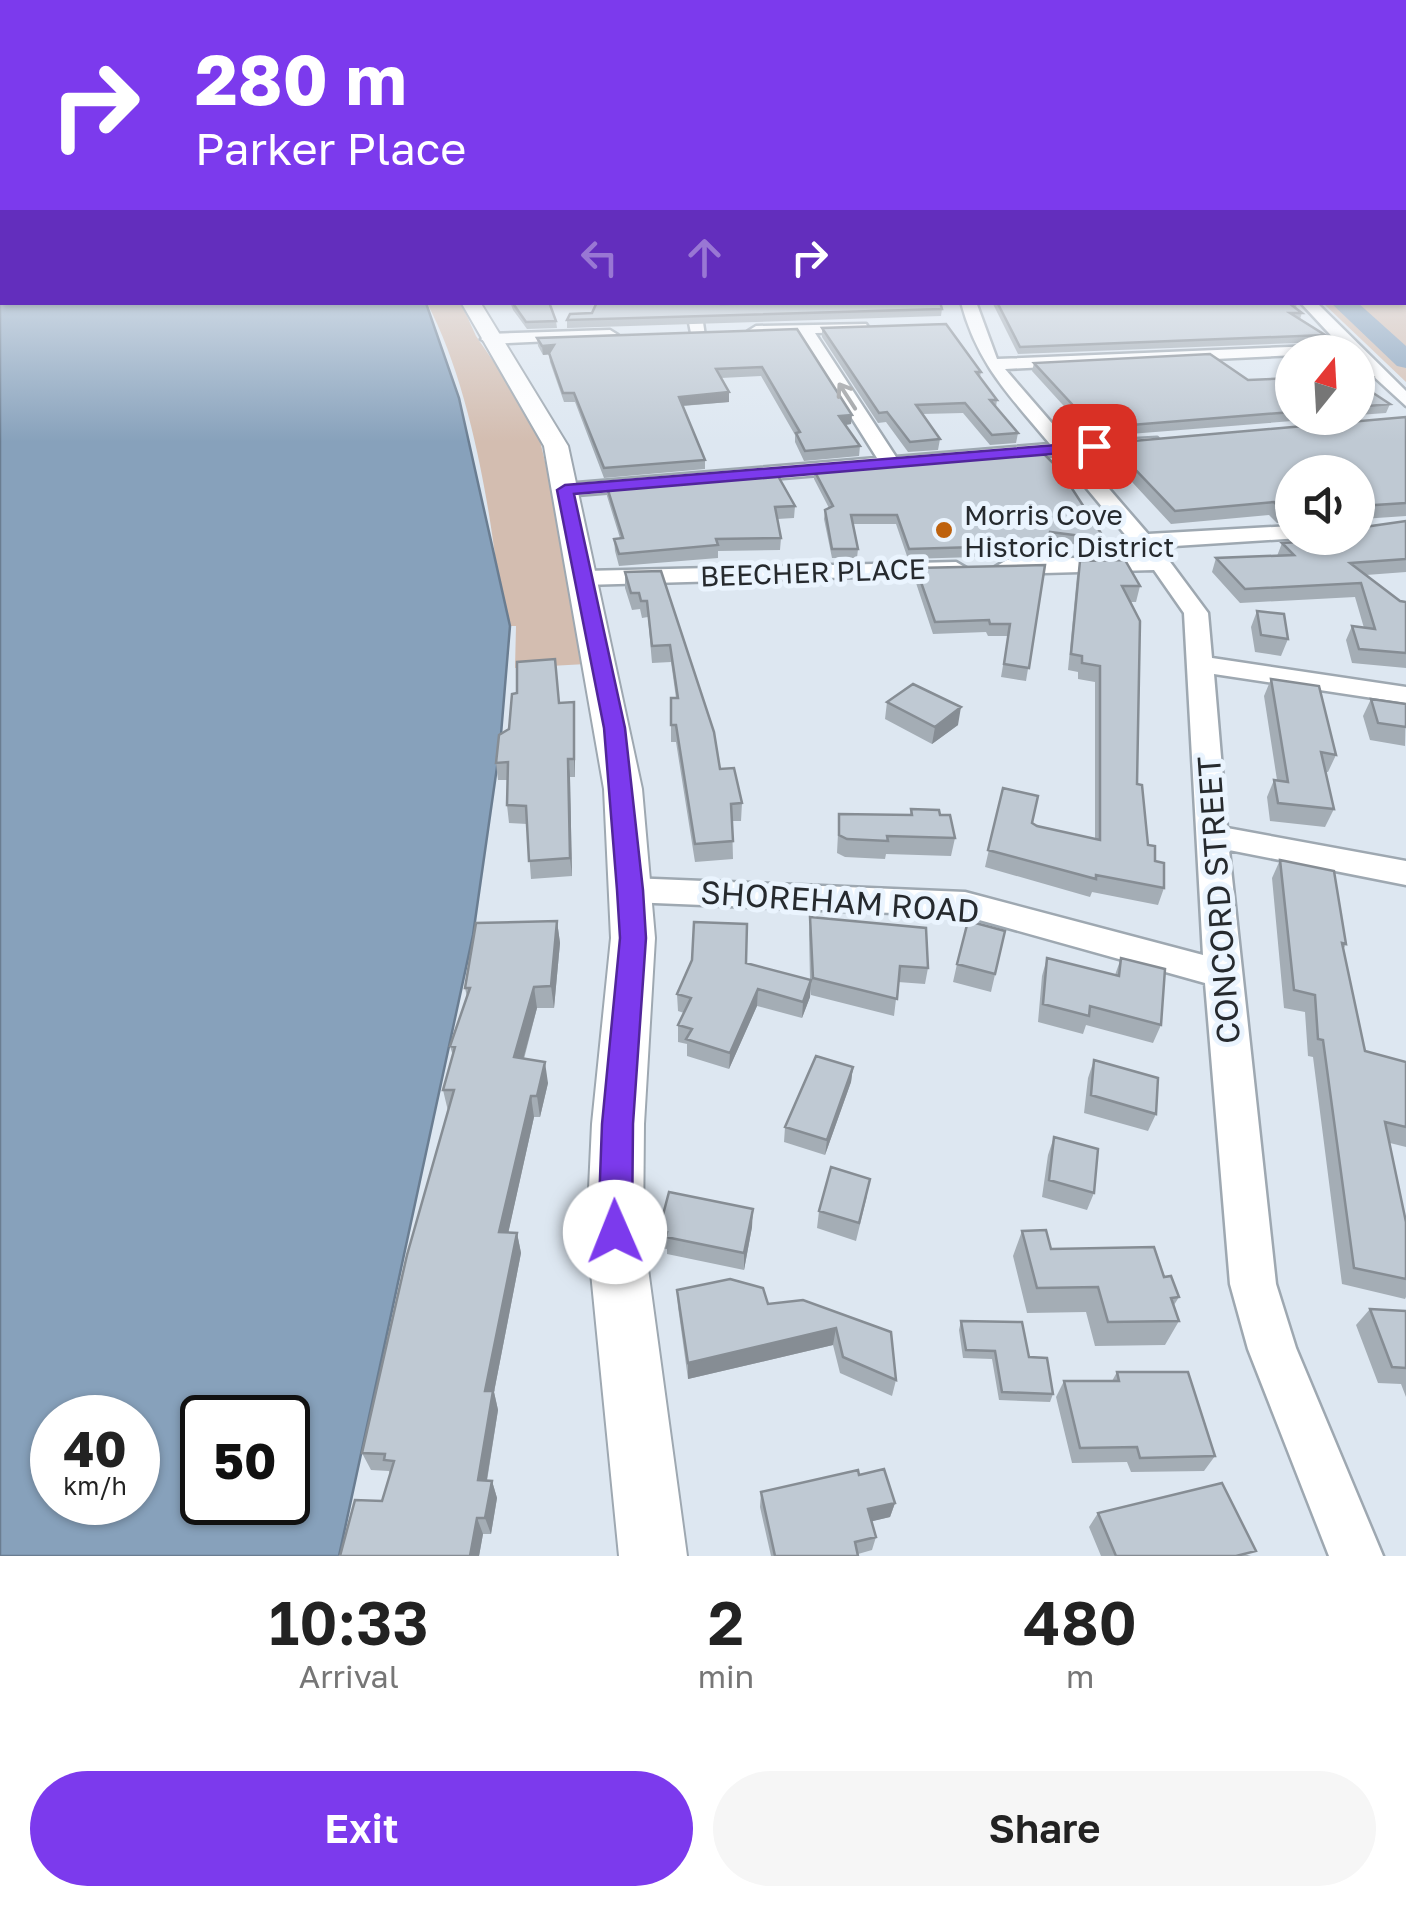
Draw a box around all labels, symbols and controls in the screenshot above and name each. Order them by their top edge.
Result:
text: 280 m [195,36,407,120]
icon: right [30,40,160,170]
text: Parker Place [195,121,466,175]
icon: left [572,230,627,285]
icon: ahead [677,230,732,285]
icon: right [782,230,837,285]
north arrow [1275,335,1375,435]
map controls [1275,335,1375,555]
one-way arrow [837,382,857,411]
pin [1052,404,1137,489]
icon: arrive [1067,419,1122,474]
button: sound [1275,455,1375,555]
place label: Morris Cove Historic District [964,498,1174,563]
marker: Morris Cove Historic District [933,519,955,541]
street label: BEECHER PLACE [700,552,926,592]
street label: CONCORD STREET [1189,755,1247,1045]
street label: SHOREHAM ROAD [699,872,981,930]
position arrow [563,1180,667,1284]
speed limit sign: 50 [180,1395,310,1525]
text: 40 [63,1418,127,1478]
text: km/h [63,1470,127,1501]
text: 10:33 [269,1586,429,1658]
text: 2 [708,1586,744,1658]
text: 480 [1023,1586,1137,1658]
text: Arrival [299,1657,399,1695]
text: min [698,1657,754,1695]
text: m [1066,1657,1094,1695]
button: Exit [30,1771,693,1886]
button: Share [713,1771,1376,1886]

